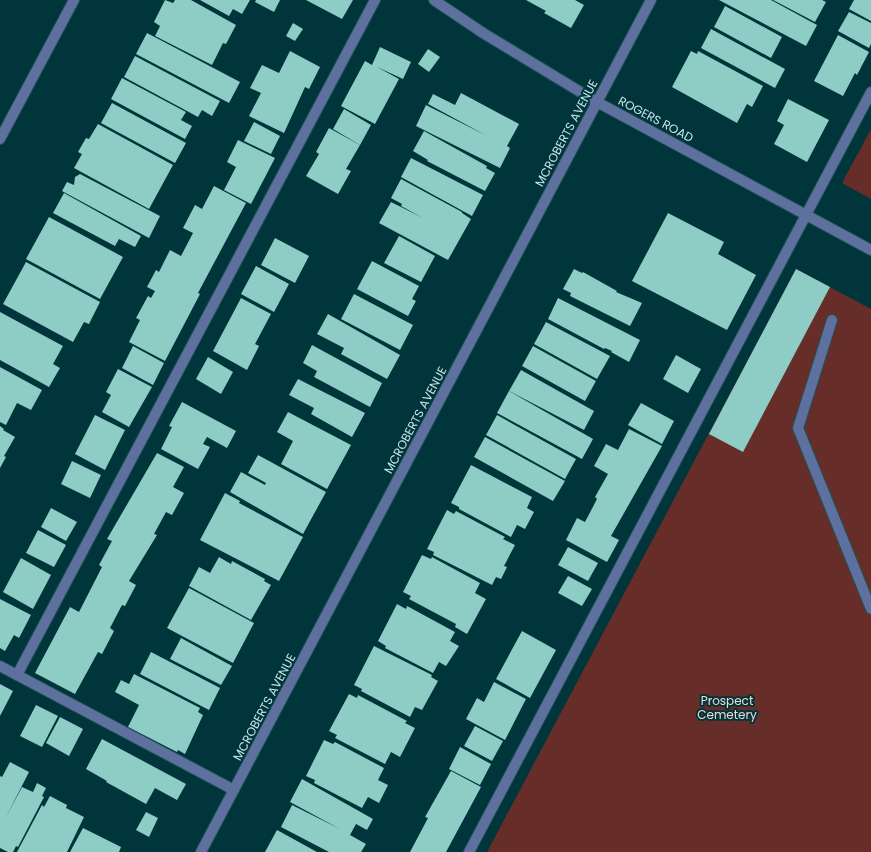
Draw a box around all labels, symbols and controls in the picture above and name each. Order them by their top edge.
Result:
street label: MCROBERTS AVENUE [531,77,601,189]
street label: ROGERS ROAD [615,92,697,146]
street label: MCROBERTS AVENUE [380,364,450,476]
street label: MCROBERTS AVENUE [229,651,299,763]
park label: Prospect Cemetery [697,692,757,723]

